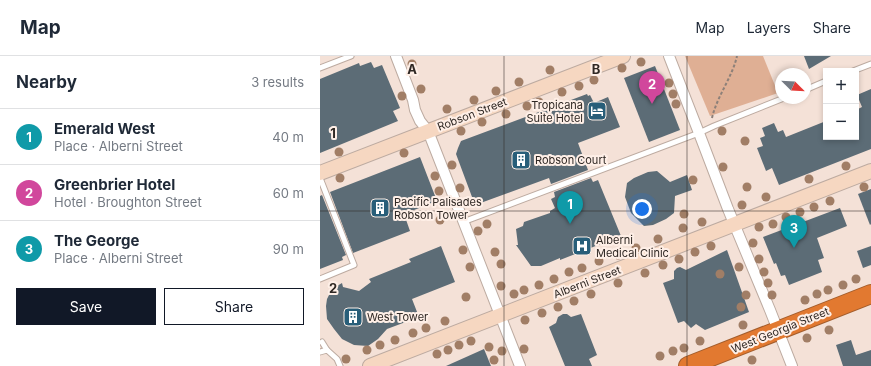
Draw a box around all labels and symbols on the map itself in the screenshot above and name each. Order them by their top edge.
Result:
text: A [407,61,417,77]
text: B [592,61,601,77]
north arrow [775,68,811,104]
pin: 2 [639,71,665,104]
street label: Robson Street [435,94,509,134]
place label: Tropicana Suite Hotel [526,98,583,125]
hotel icon: Tropicana Suite Hotel [586,100,608,122]
text: 1 [330,125,336,141]
building icon: Robson Court [510,149,532,171]
place label: Robson Court [535,153,607,167]
pin: 1 [557,191,583,224]
place label: Pacific Palisades Robson Tower [394,195,482,222]
building icon: Pacific Palisades Robson Tower [369,197,391,219]
your location [632,199,652,219]
pin: 3 [781,215,807,248]
place label: Alberni Medical Clinic [596,233,669,260]
hospital icon: Alberni Medical Clinic [571,235,593,257]
street label: Alberni Street [551,263,623,301]
text: 2 [329,280,337,296]
street label: West Georgia Street [729,304,831,356]
building icon: West Tower [342,306,364,328]
place label: West Tower [367,310,428,324]

